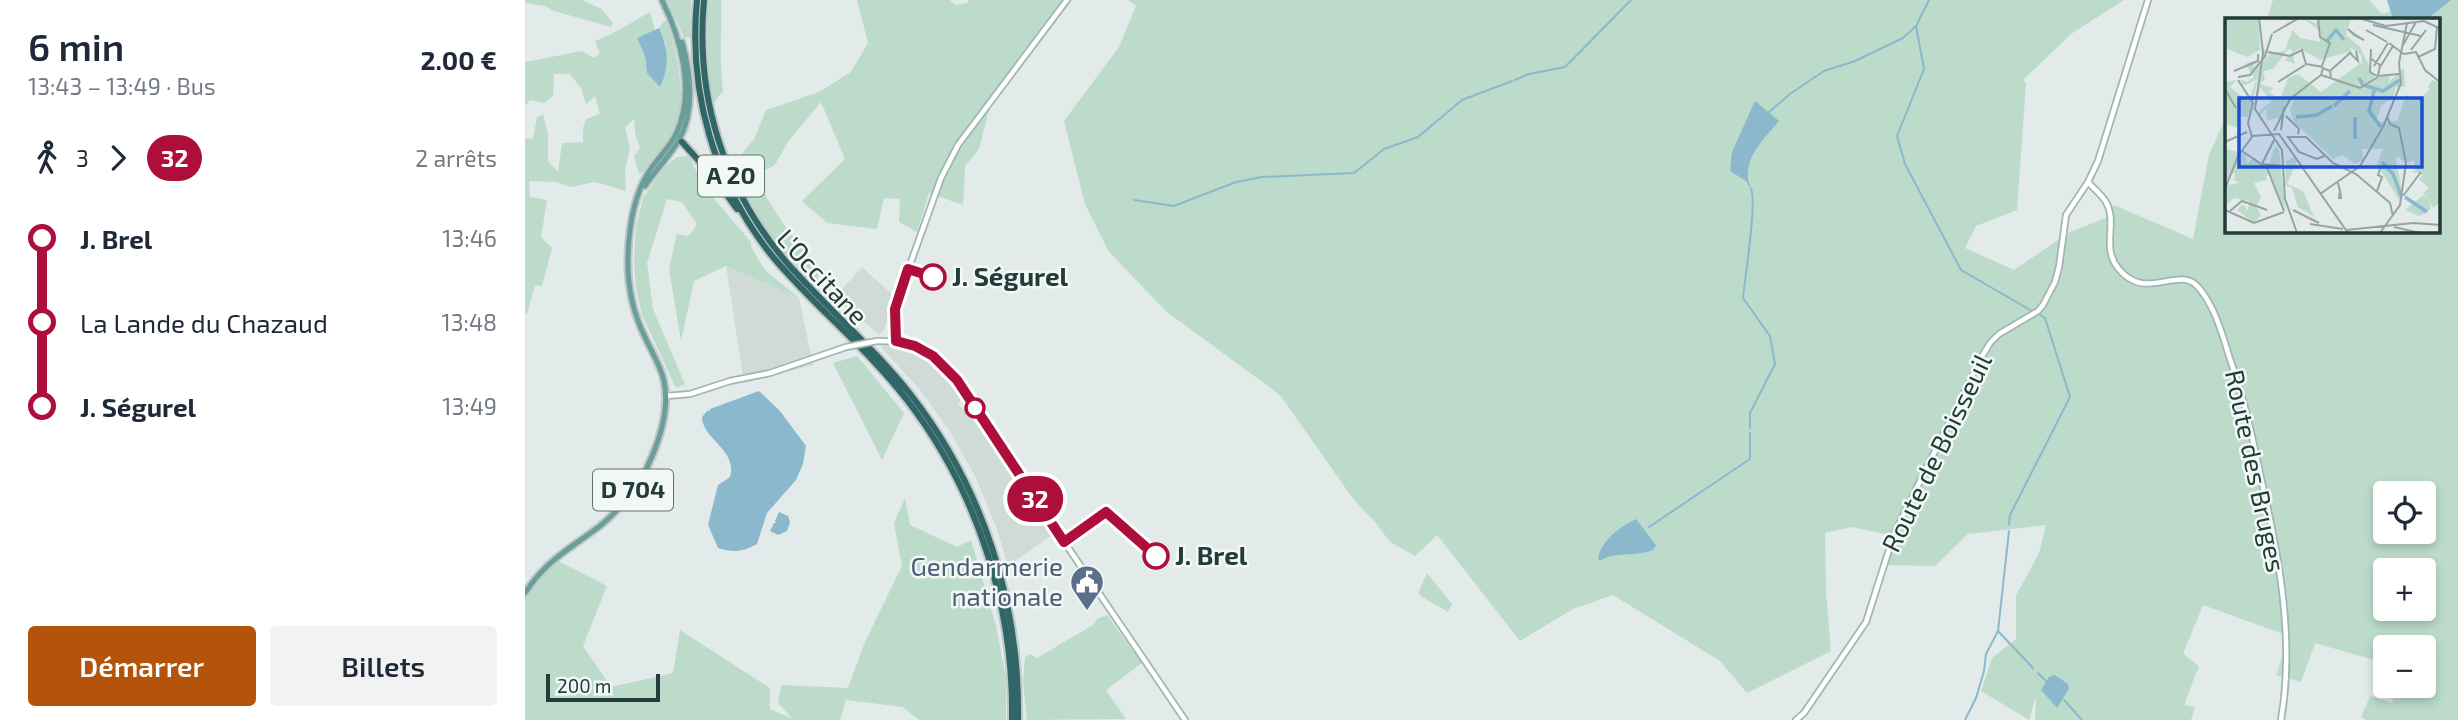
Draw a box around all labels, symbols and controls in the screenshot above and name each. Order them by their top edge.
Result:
inset map [2225,18,2441,233]
text: 6 min [28,23,124,69]
text: 2.00 € [420,44,497,75]
text: 13:43 – 13:49 · Bus [28,72,216,100]
icon: walk [28,139,66,177]
icon: forward [99,139,137,177]
text: 32 [161,143,188,172]
text: 3 [76,144,89,172]
text: 2 arrêts [415,144,497,172]
road number: A 20 [698,156,764,196]
street label: L'Occitane [771,222,875,330]
text: J. Brel [80,223,152,254]
text: 13:46 [442,224,497,252]
place label: J. Ségurel [952,260,1069,291]
marker: J. Ségurel [920,264,946,290]
text: La Lande du Chazaud [80,307,328,338]
text: 13:48 [442,308,497,336]
street label: Route de Boisseuil [1874,348,1997,556]
street label: Route des Bruges [2220,367,2293,575]
text: J. Ségurel [80,391,196,422]
text: 13:49 [442,392,497,420]
unlabelled marker [965,398,985,418]
road number: D 704 [593,470,673,510]
line badge: 32 [1003,476,1067,522]
map controls [2373,481,2436,698]
button: locate [2373,481,2436,544]
text: 32 [1021,484,1049,513]
place label: J. Brel [1175,539,1248,570]
marker: J. Brel [1143,543,1169,569]
place label: Gendarmerie nationale [910,550,1063,611]
button: + [2373,558,2436,621]
public building icon: Gendarmerie nationale [1068,563,1106,612]
button: Démarrer [28,626,256,706]
button: Billets [270,626,497,706]
button: − [2373,635,2436,698]
scale bar [546,671,660,703]
text: 200 m [557,674,611,697]

